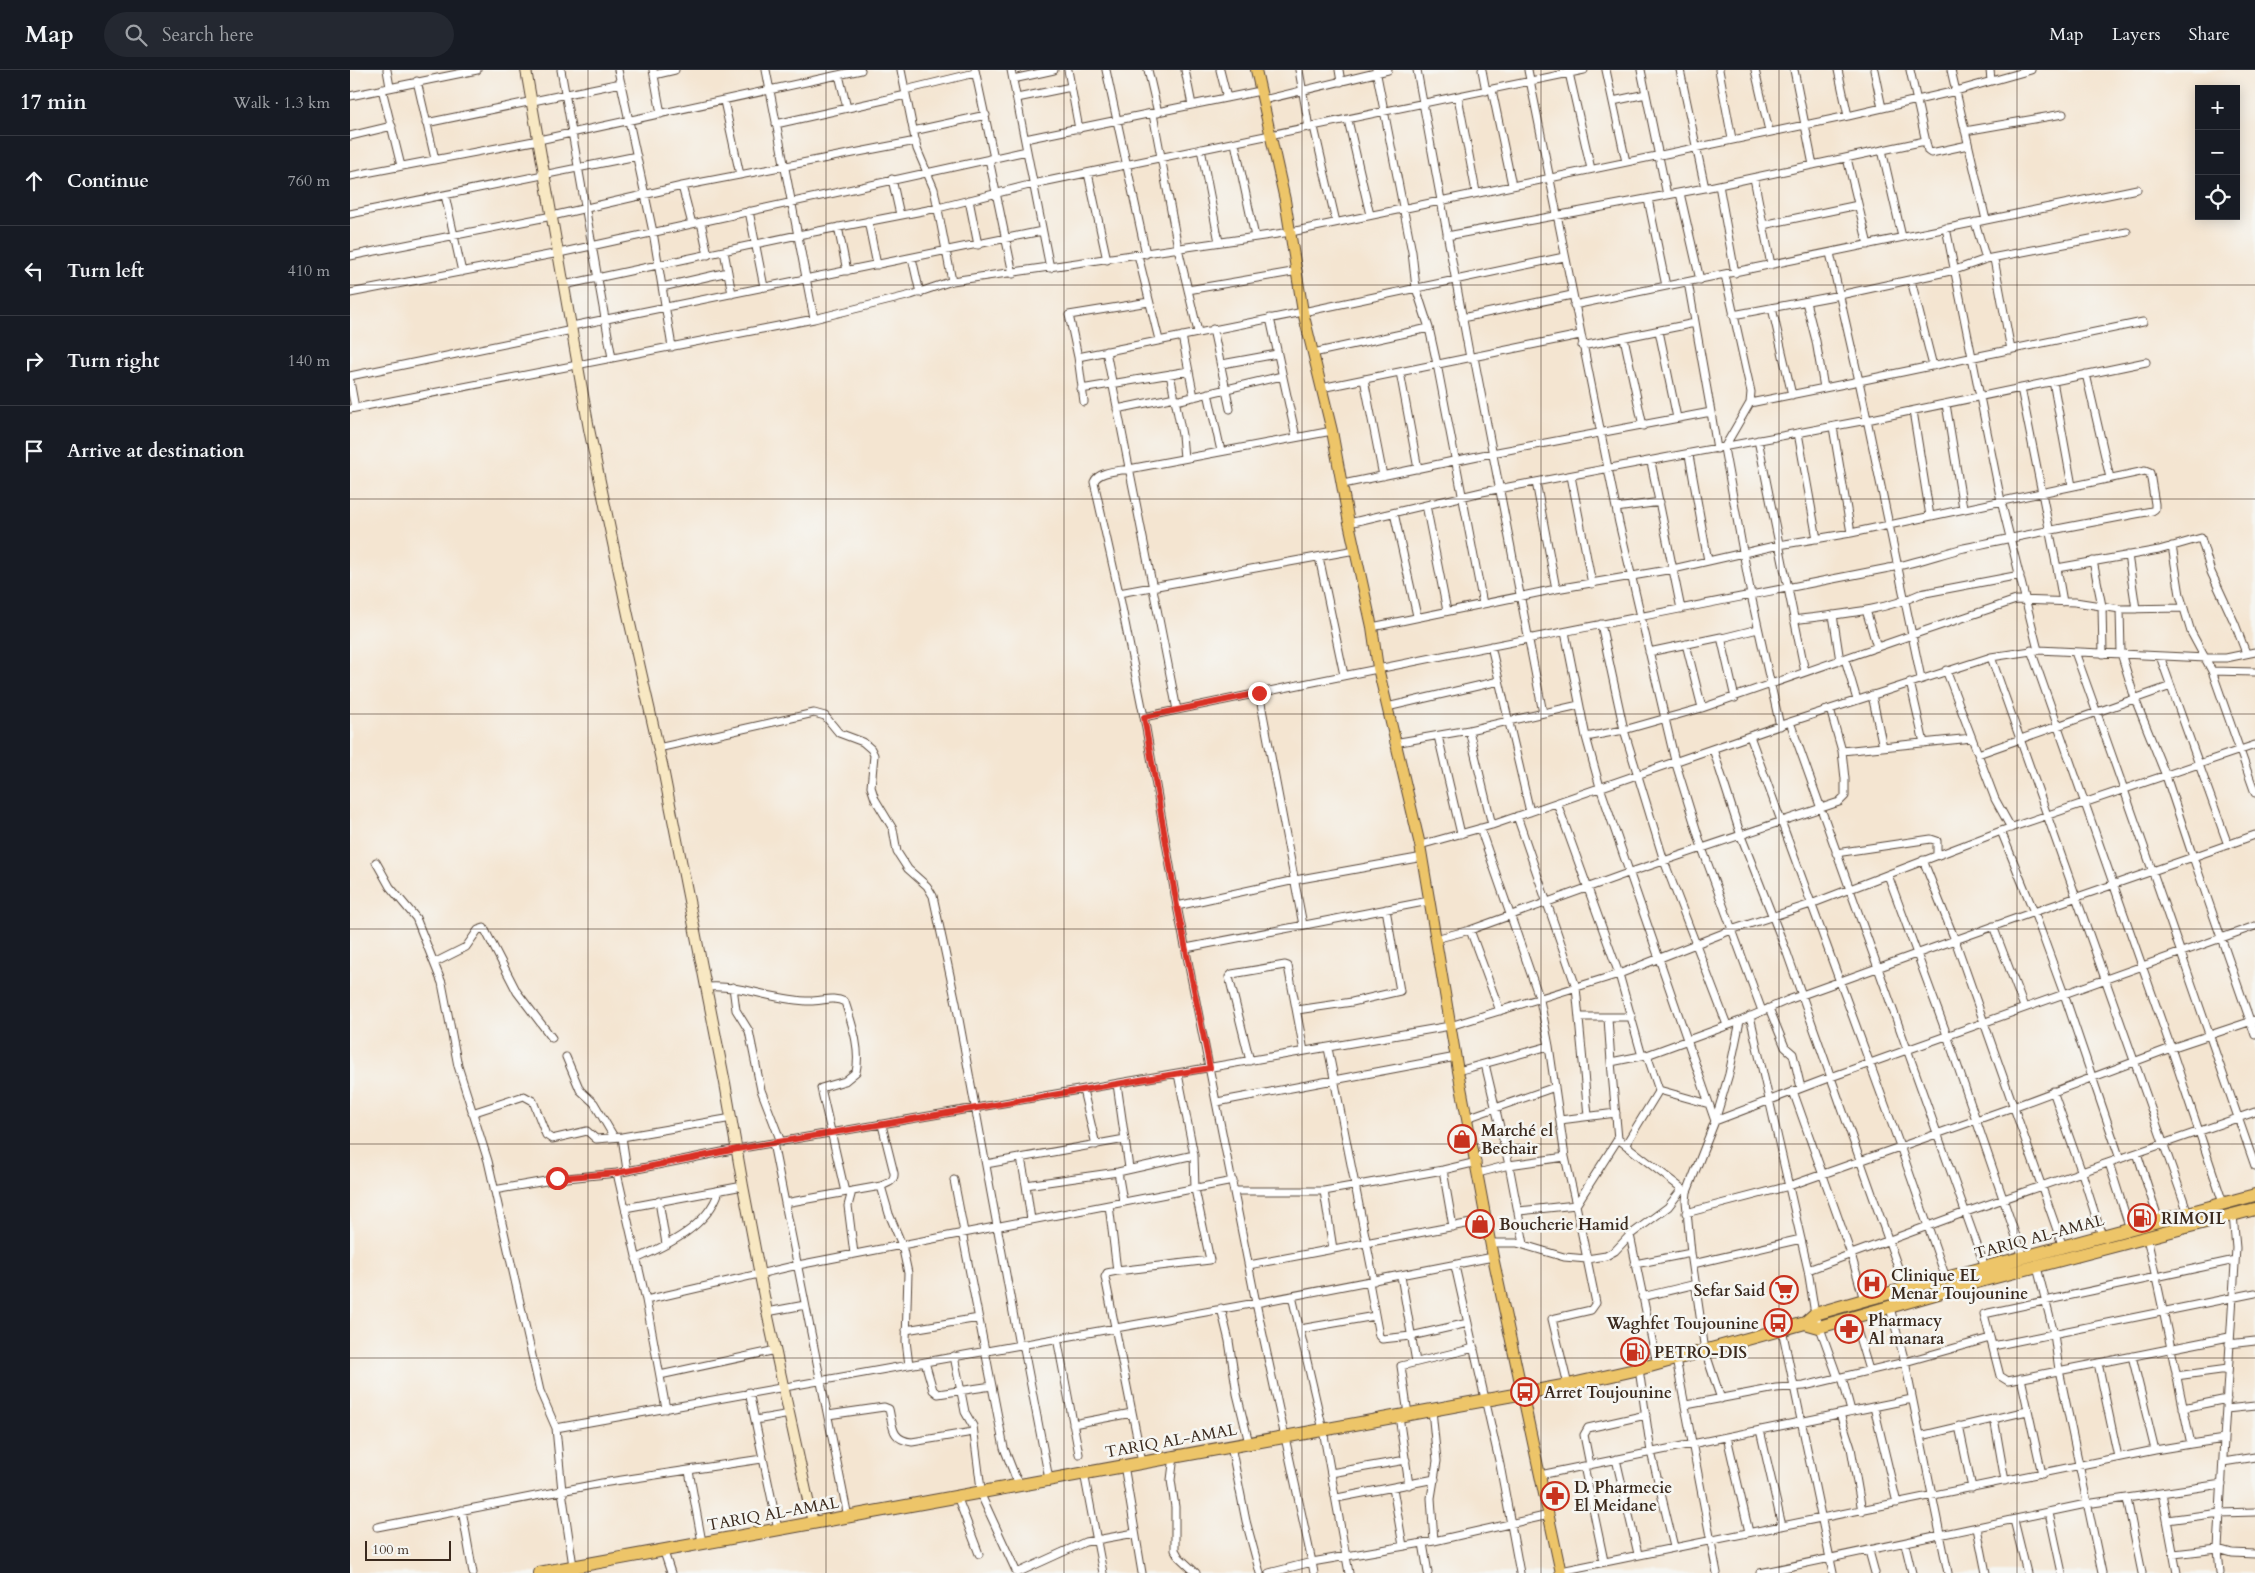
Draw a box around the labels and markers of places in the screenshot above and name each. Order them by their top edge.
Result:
place label: Marché el Bechair [1481,1120,1553,1160]
shop icon: Marché el Bechair [1447,1124,1477,1154]
fuel station icon: RIMOIL [2127,1203,2157,1233]
place label: RIMOIL [2161,1208,2226,1230]
shop icon: Boucherie Hamid [1465,1209,1495,1239]
place label: Boucherie Hamid [1499,1214,1629,1236]
place label: Clinique EL Menar Toujounine [1891,1265,2028,1305]
hospital icon: Clinique EL Menar Toujounine [1857,1269,1887,1299]
supermarket icon: Sefar Said [1769,1275,1799,1305]
place label: Sefar Said [1694,1280,1765,1302]
bus stop icon: Waghfet Toujounine [1763,1308,1793,1338]
place label: Pharmacy Al manara [1868,1310,1944,1350]
place label: Waghfet Toujounine [1605,1313,1759,1335]
pharmacy icon: Pharmacy Al manara [1834,1314,1864,1344]
fuel station icon: PETRO-DIS [1620,1337,1650,1367]
place label: PETRO-DIS [1654,1342,1747,1364]
bus stop icon: Arret Toujounine [1510,1377,1540,1407]
place label: Arret Toujounine [1544,1382,1672,1404]
place label: D. Pharmecie El Meidane [1574,1477,1672,1517]
pharmacy icon: D. Pharmecie El Meidane [1540,1481,1570,1511]

